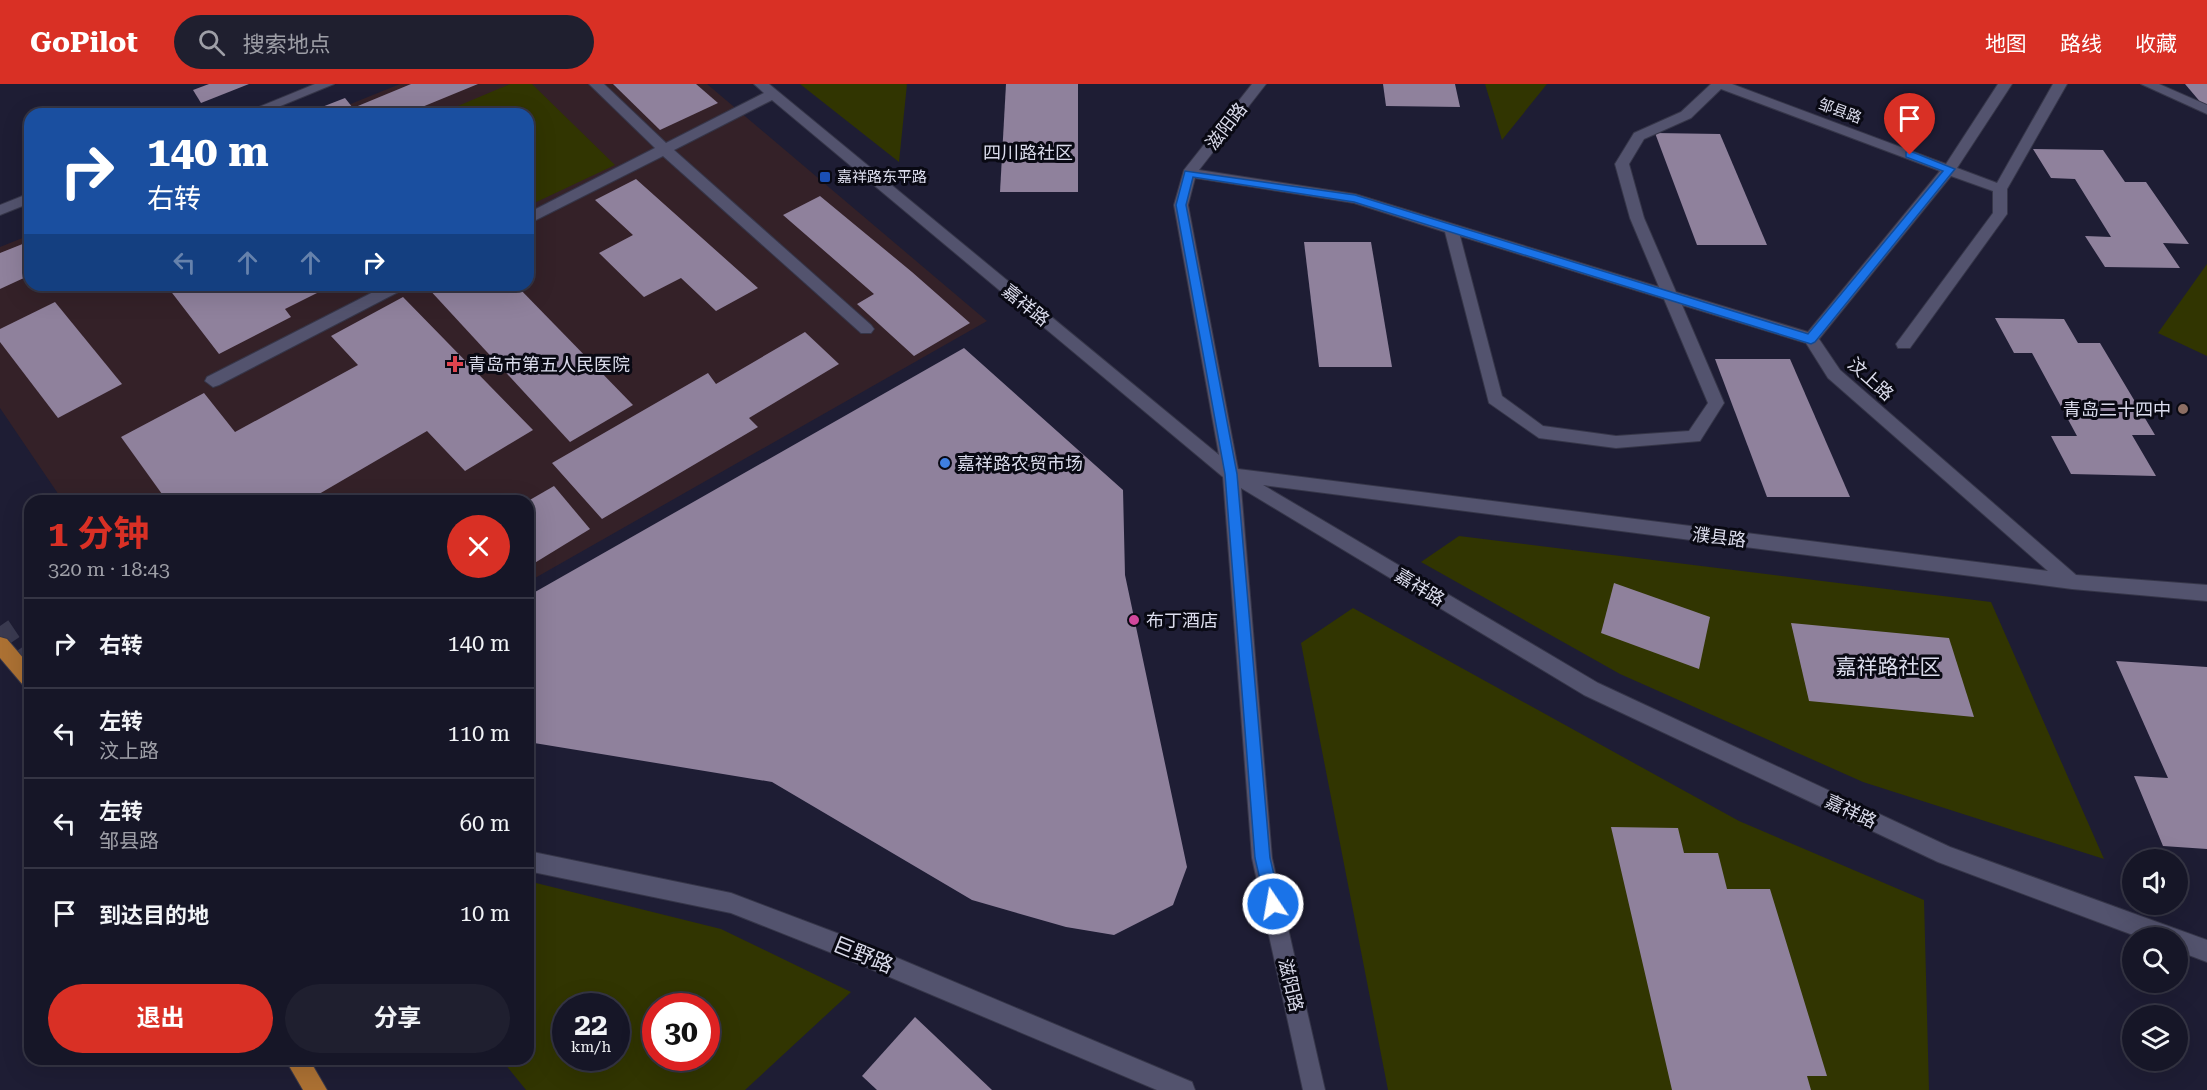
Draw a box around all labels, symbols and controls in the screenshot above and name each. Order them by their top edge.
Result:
search box [174,15,594,69]
text: GoPilot [30,26,138,59]
icon: search [195,26,228,59]
text: 搜索地点 [243,32,331,57]
text: 地图 [1985,32,2027,56]
text: 路线 [2060,32,2102,56]
text: 收藏 [2135,32,2177,56]
pin [1884,93,1935,155]
street label: 邹县路 [1816,95,1864,127]
street label: 滋阳路 [1201,98,1251,154]
icon: arrive [1893,102,1926,135]
text: 140 m [147,127,269,176]
icon: right [48,132,126,210]
district label: 四川路社区 [983,142,1073,163]
place label: 嘉祥路东平路 [837,168,927,186]
marker: 嘉祥路东平路 [818,170,832,184]
text: 右转 [147,183,201,215]
icon: left [168,246,201,279]
icon: ahead [231,246,264,279]
icon: ahead [294,246,327,279]
icon: right [357,246,390,279]
street label: 嘉祥路 [998,280,1054,330]
street label: 汶上路 [1844,353,1898,405]
place label: 青岛市第五人民医院 [468,354,630,375]
marker: 青岛市第五人民医院 [446,355,464,373]
place label: 青岛二十四中 [2063,399,2171,420]
marker: 青岛二十四中 [2176,402,2190,416]
place label: 嘉祥路农贸市场 [957,453,1083,474]
marker: 嘉祥路农贸市场 [938,456,952,470]
text: 1 分钟 [48,513,149,555]
button: close [447,515,510,578]
street label: 濮县路 [1691,523,1747,551]
text: 320 m · 18:43 [48,557,170,581]
street label: 嘉祥路 [1391,564,1449,610]
place label: 布丁酒店 [1146,610,1218,631]
marker: 布丁酒店 [1127,613,1141,627]
icon: right [48,627,81,660]
text: 140 m [447,631,510,656]
text: 右转 [99,633,143,658]
district label: 嘉祥路社区 [1836,655,1941,679]
text: 左转 [99,709,143,734]
icon: left [48,717,81,750]
text: 110 m [447,721,510,746]
text: 汶上路 [99,739,159,763]
street label: 嘉祥路 [1822,790,1880,832]
text: 左转 [99,799,143,824]
icon: left [48,807,81,840]
text: 60 m [460,811,510,836]
text: 邹县路 [99,829,159,853]
map controls [2122,849,2188,1071]
button: sound [2122,849,2188,915]
position arrow [1241,872,1305,936]
icon: arrive [48,897,81,930]
text: 10 m [460,901,510,926]
text: 到达目的地 [99,903,209,928]
button: search [2122,927,2188,993]
street label: 巨野路 [829,932,897,978]
street label: 滋阳路 [1275,956,1307,1014]
button: 退出 [48,984,273,1053]
button: 分享 [285,984,510,1053]
speed limit sign: 30 [642,993,720,1071]
button: layers [2122,1005,2188,1071]
text: 22 [574,1007,608,1042]
text: km/h [571,1038,611,1056]

